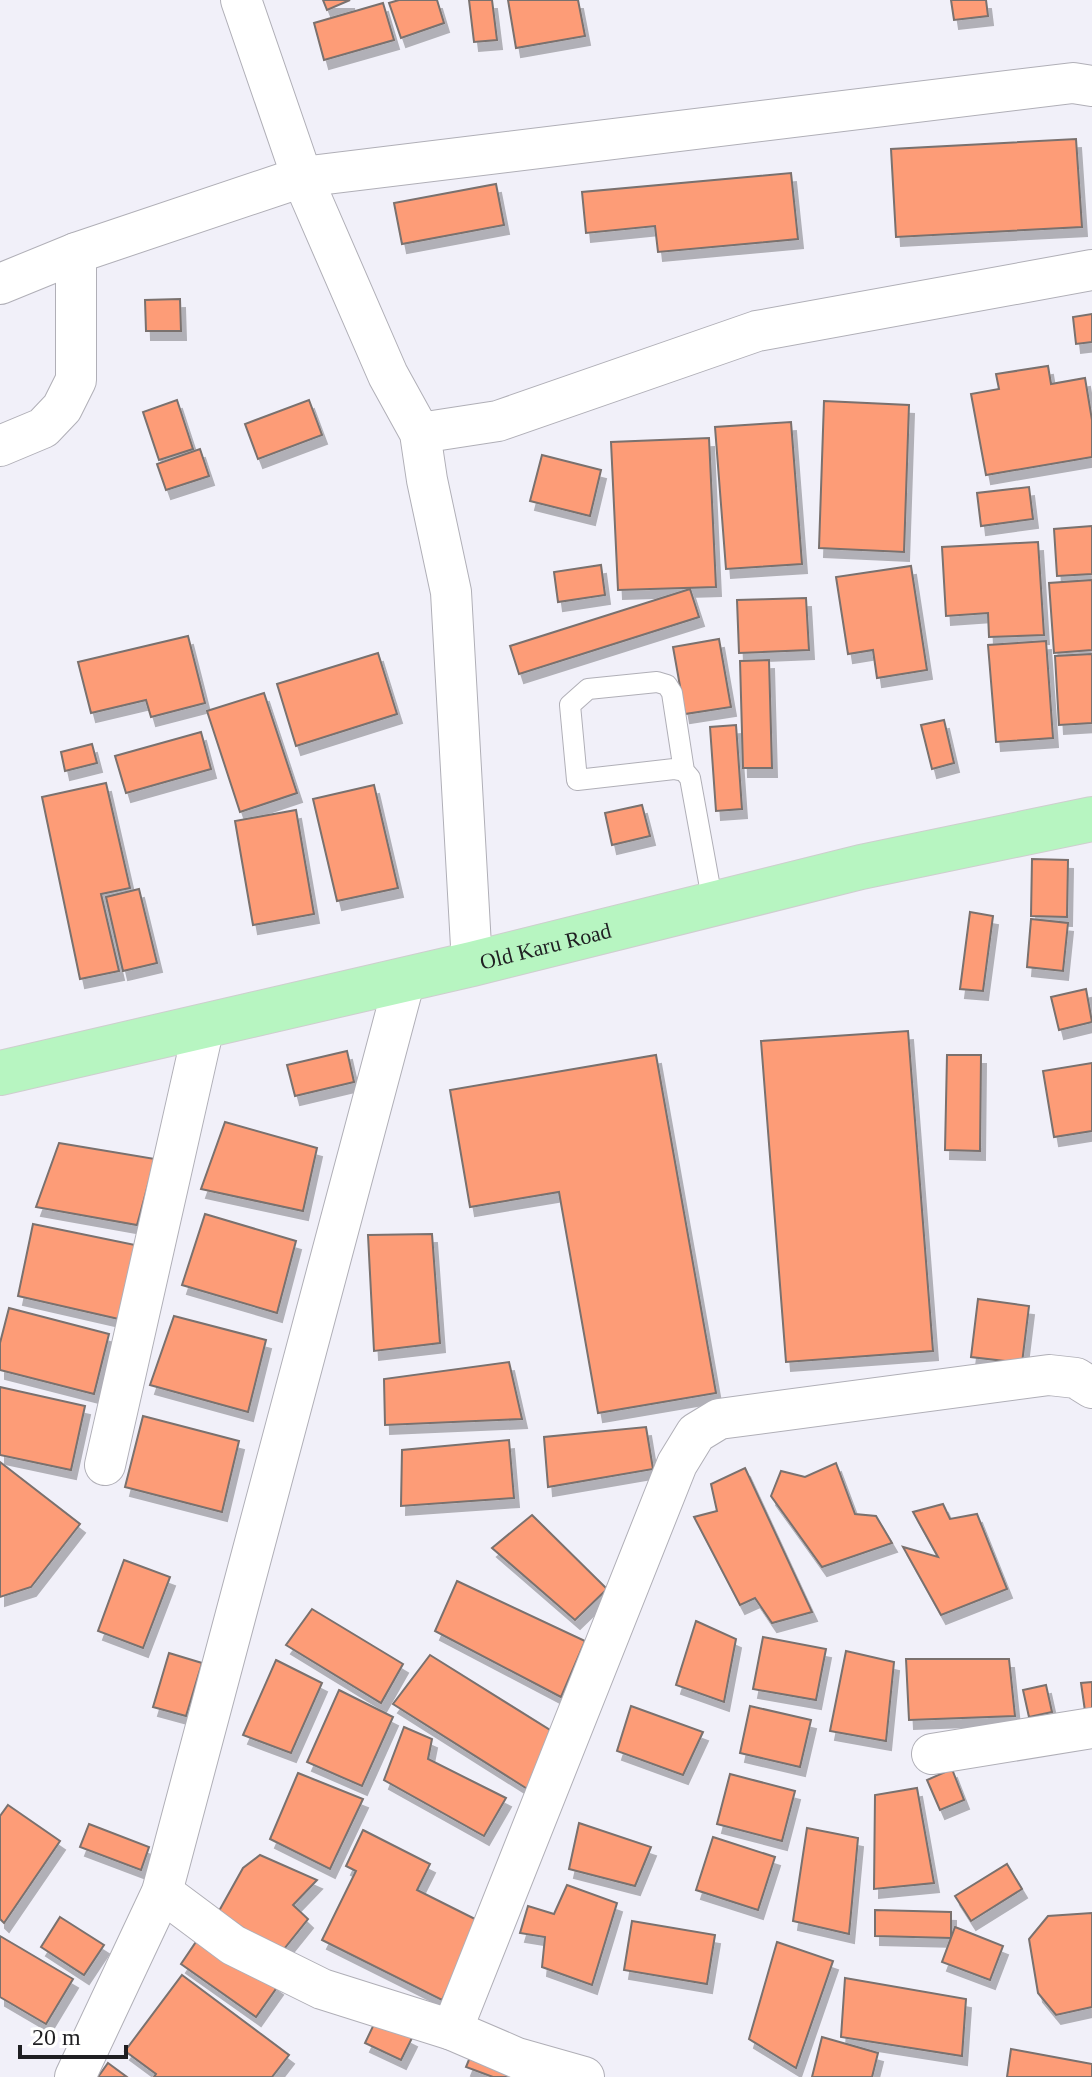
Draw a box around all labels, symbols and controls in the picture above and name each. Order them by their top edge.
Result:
street label: Old Karu Road [477,917,614,974]
scale bar [20,2009,126,2059]
text: 20 m [32,2024,81,2050]

